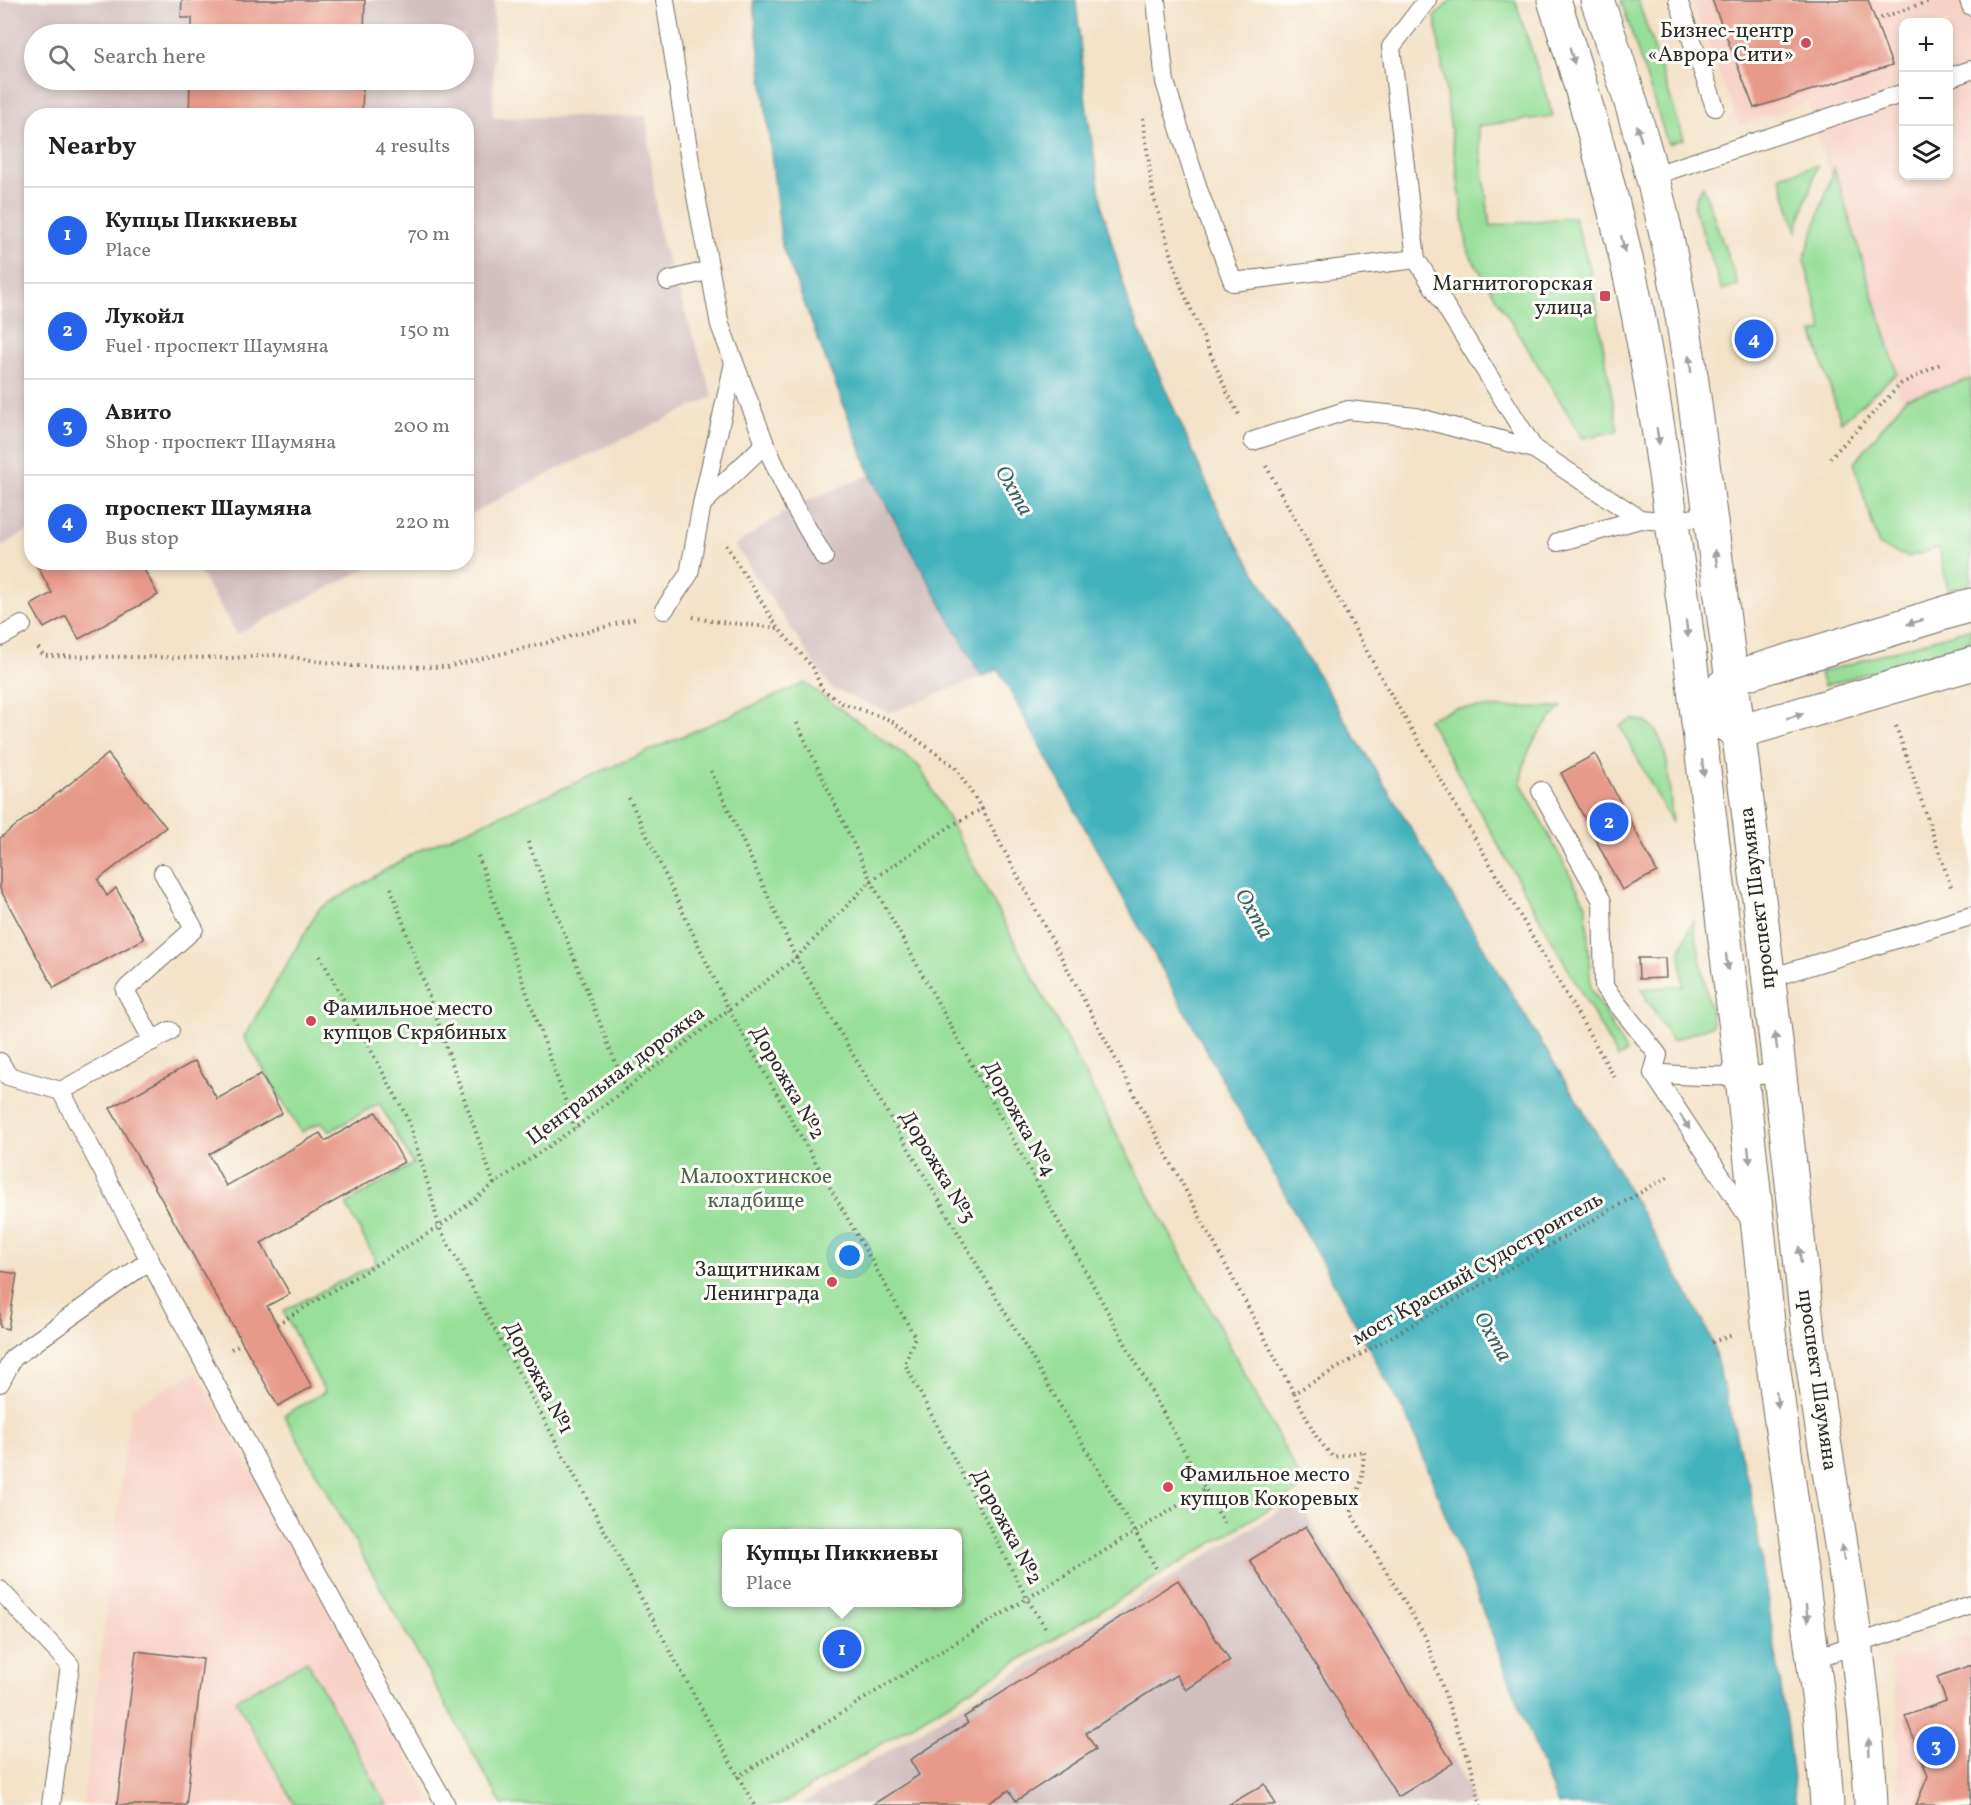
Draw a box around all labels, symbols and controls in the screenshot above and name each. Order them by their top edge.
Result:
place label: Бизнес-центр «Аврора Сити» [1647,17,1794,70]
map controls [1899,18,1953,180]
button: + [1899,18,1953,72]
search box [24,24,474,90]
marker: Бизнес-центр «Аврора Сити» [1799,36,1813,50]
icon: search [45,41,78,74]
text: Search here [93,42,206,73]
one-way arrow [1568,47,1577,65]
button: − [1899,72,1953,126]
one-way arrow [1634,124,1643,142]
button: layers [1899,126,1953,180]
text: Nearby [48,129,137,165]
text: 4 results [375,133,450,161]
text: Купцы Пиккиевы [105,206,297,237]
text: 1 [63,221,72,249]
text: 70 m [407,221,450,249]
one-way arrow [1619,235,1628,254]
text: Place [105,237,151,265]
place label: Магнитогорская улица [1432,270,1593,323]
marker: Магнитогорская улица [1598,289,1612,303]
text: Лукойл [105,302,184,333]
pin: 4 [1734,316,1774,362]
text: 2 [62,317,73,345]
text: 150 m [399,317,450,345]
text: Fuel · проспект Шаумяна [105,333,329,361]
one-way arrow [1685,355,1694,374]
text: Авито [105,398,172,429]
text: 3 [62,413,73,441]
text: 200 m [393,413,450,441]
one-way arrow [1654,426,1663,445]
text: Shop · проспект Шаумяна [105,429,336,457]
water label: Охта [986,460,1040,522]
text: проспект Шаумяна [105,494,312,525]
text: 4 [61,509,74,537]
text: 220 m [395,509,450,537]
text: Bus stop [105,525,179,553]
one-way arrow [1711,548,1720,567]
one-way arrow [1906,618,1924,627]
one-way arrow [1682,619,1691,638]
one-way arrow [1786,711,1804,720]
one-way arrow [1699,759,1708,778]
pin: 2 [1590,800,1628,844]
street label: проспект Шаумяна [1732,805,1784,991]
water label: Охта [1226,883,1280,945]
one-way arrow [1723,952,1732,971]
place label: Фамильное место купцов Скрябиных [323,995,507,1048]
street label: Центральная дорожка [521,999,711,1153]
marker: Фамильное место купцов Скрябиных [304,1014,318,1028]
street label: Дорожка №2 [743,1021,831,1145]
one-way arrow [1772,1031,1781,1050]
street label: Дорожка №4 [975,1056,1063,1182]
street label: Дорожка №3 [892,1105,982,1229]
one-way arrow [1680,1114,1691,1130]
one-way arrow [1744,1146,1754,1165]
park label: Малоохтинское кладбище [680,1163,832,1216]
street label: мост Красный Судостроитель [1347,1185,1609,1353]
your location [835,1241,864,1270]
one-way arrow [1795,1246,1805,1265]
place label: Защитникам Ленинграда [695,1256,820,1309]
marker: Защитникам Ленинграда [825,1275,839,1289]
street label: проспект Шаумяна [1790,1287,1844,1473]
water label: Охта [1465,1306,1519,1368]
street label: Дорожка №1 [496,1316,580,1440]
one-way arrow [1773,1390,1782,1409]
place label: Фамильное место купцов Кокоревых [1180,1461,1359,1514]
street label: Дорожка №2 [963,1464,1049,1590]
marker: Фамильное место купцов Кокоревых [1161,1480,1175,1494]
popup [722,1529,962,1607]
text: Купцы Пиккиевы [746,1539,938,1570]
one-way arrow [1838,1544,1847,1563]
text: Place [746,1570,792,1598]
one-way arrow [1802,1604,1811,1623]
pin: 1 [822,1626,862,1672]
pin: 3 [1916,1724,1956,1768]
one-way arrow [1864,1737,1873,1756]

